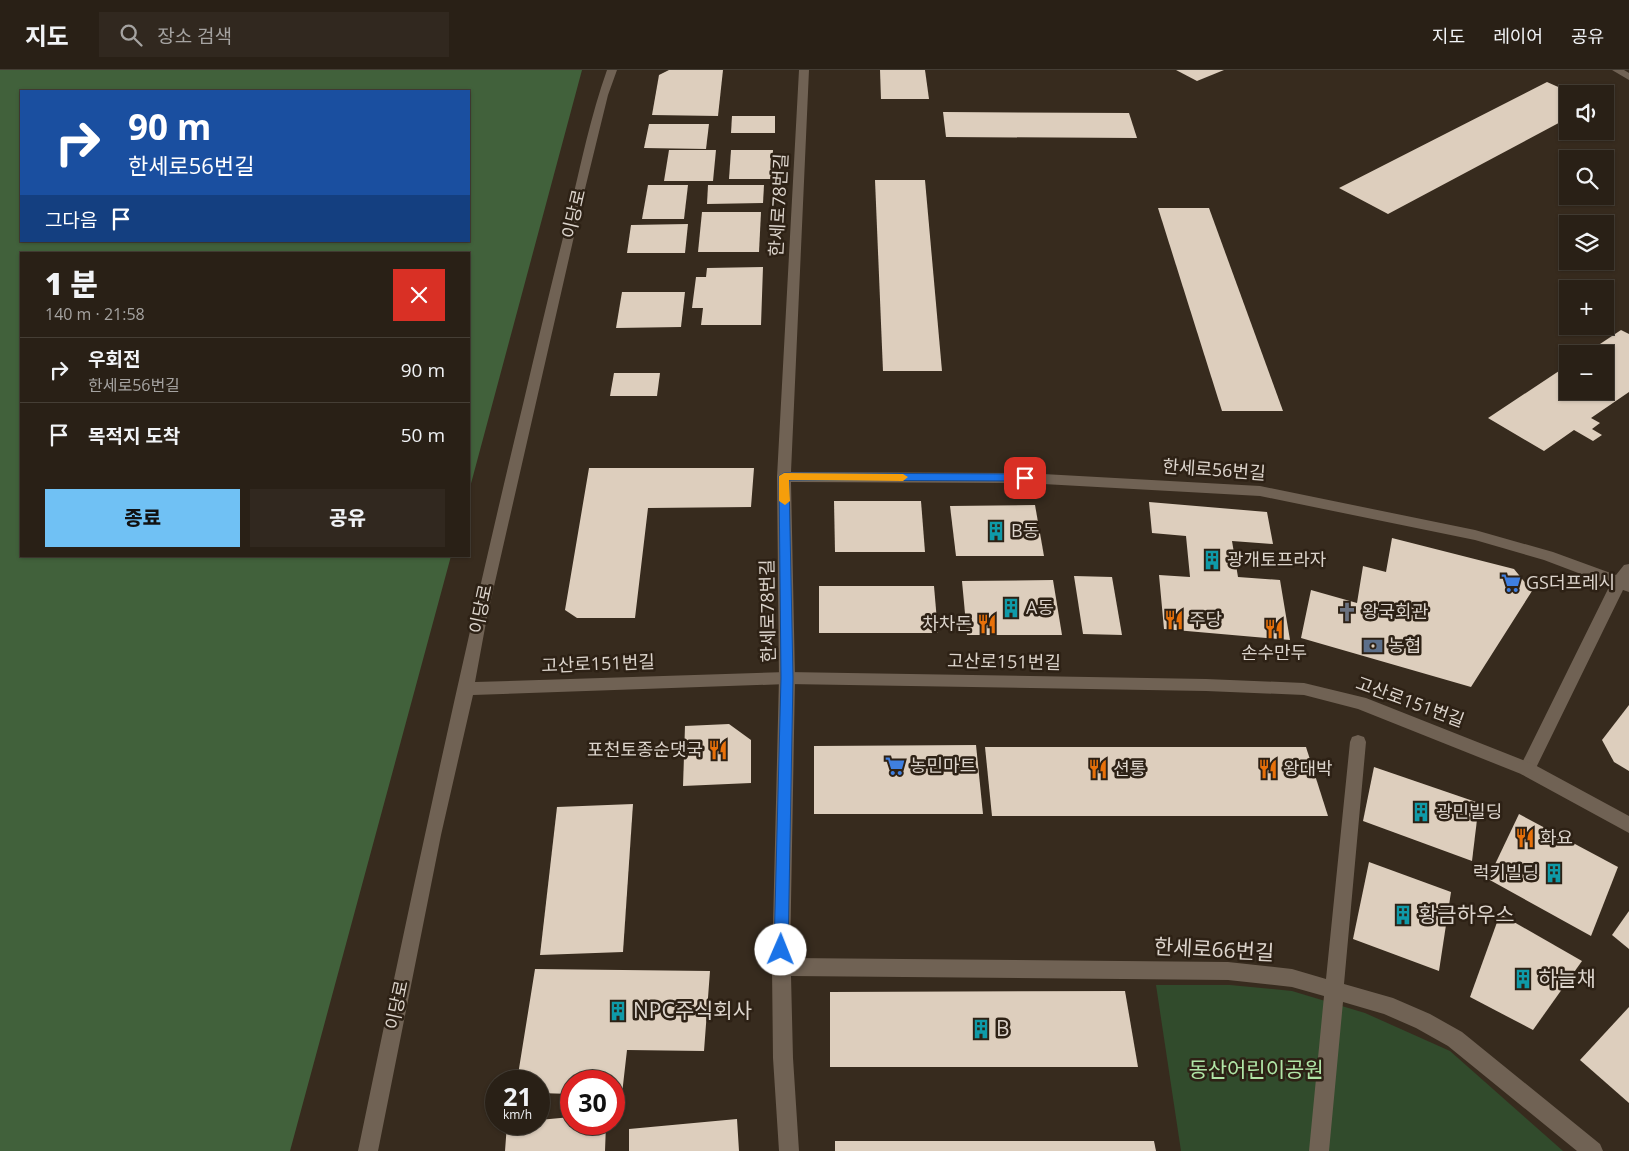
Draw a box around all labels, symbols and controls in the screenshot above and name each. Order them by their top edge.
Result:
search box [99,12,449,57]
text: 지도 [25,19,69,52]
icon: search [117,21,145,49]
text: 장소 검색 [157,23,232,49]
text: 지도 [1432,24,1465,48]
text: 레이어 [1493,24,1543,48]
text: 공유 [1571,24,1604,48]
map controls [1559,85,1614,400]
button: sound [1559,85,1614,140]
text: 90 m [128,103,211,150]
icon: right [45,110,110,175]
text: 한세로56번길 [128,150,254,180]
button: search [1559,150,1614,205]
street label: 한세로78번길 [763,153,793,257]
street label: 이당로 [556,187,590,241]
icon: arrive [107,205,135,233]
text: 그다음 [45,207,97,233]
button: layers [1559,215,1614,270]
text: 1 분 [45,263,98,304]
button: close [393,269,445,321]
button: + [1559,280,1614,335]
text: 140 m · 21:58 [45,303,145,325]
button: − [1559,345,1614,400]
text: 우회전 [88,346,140,372]
icon: right [45,356,73,384]
text: 90 m [401,357,445,383]
text: 한세로56번길 [88,374,180,396]
icon: arrive [45,421,73,449]
text: 50 m [401,422,445,448]
text: 목적지 도착 [88,423,180,449]
street label: 한세로56번길 [1162,453,1266,485]
pin [1004,457,1046,499]
icon: arrive [1011,464,1039,492]
button: 종료 [45,489,240,547]
button: 공유 [250,489,445,547]
place label: B동 [1011,518,1039,542]
building icon: B동 [985,520,1007,542]
place label: 광개토프라자 [1227,547,1327,571]
building icon: 광개토프라자 [1201,549,1223,571]
street label: 한세로78번길 [754,559,780,663]
place label: GS더프레시 [1526,570,1615,594]
supermarket icon: GS더프레시 [1500,572,1522,594]
street label: 이당로 [463,582,497,636]
place label: A동 [1026,595,1054,619]
building icon: A동 [1000,597,1022,619]
place label: 왕국회관 [1362,599,1429,623]
church icon: 왕국회관 [1336,601,1358,623]
place label: 주당 [1189,607,1222,631]
restaurant icon: 주당 [1163,609,1185,631]
place label: 차차돈 [922,611,972,635]
restaurant icon: 차차돈 [976,613,998,635]
restaurant icon: 손수만두 [1263,618,1285,640]
place label: 농협 [1388,633,1421,657]
bank icon: 농협 [1362,635,1384,657]
place label: 손수만두 [1241,640,1307,664]
street label: 고산로151번길 [947,648,1061,674]
street label: 고산로151번길 [541,649,655,677]
street label: 고산로151번길 [1353,670,1468,732]
place label: 포천토종순댓국 [587,737,703,761]
restaurant icon: 포천토종순댓국 [707,739,729,761]
place label: 농민마트 [910,753,976,777]
supermarket icon: 농민마트 [884,755,906,777]
place label: 션통 [1113,756,1146,780]
place label: 왕대박 [1283,756,1333,780]
restaurant icon: 션통 [1087,758,1109,780]
restaurant icon: 왕대박 [1257,758,1279,780]
place label: 광민빌딩 [1436,799,1502,823]
building icon: 광민빌딩 [1410,801,1432,823]
place label: 화요 [1540,825,1573,849]
restaurant icon: 화요 [1514,827,1536,849]
place label: 럭키빌딩 [1473,860,1539,884]
building icon: 럭키빌딩 [1543,862,1565,884]
place label: 황금하우스 [1418,900,1515,928]
building icon: 황금하우스 [1392,904,1414,926]
position arrow [754,923,806,975]
street label: 한세로66번길 [1153,932,1275,966]
place label: 하늘채 [1538,964,1596,992]
building icon: 하늘채 [1512,968,1534,990]
street label: 이당로 [379,978,413,1032]
place label: NPC주식회사 [633,996,752,1024]
building icon: NPC주식회사 [607,1000,629,1022]
place label: B [996,1014,1010,1042]
building icon: B [970,1018,992,1040]
park label: 동산어린이공원 [1188,1055,1324,1083]
speed limit sign: 30 [560,1070,625,1135]
text: 21 [503,1079,532,1113]
text: km/h [503,1106,532,1123]

